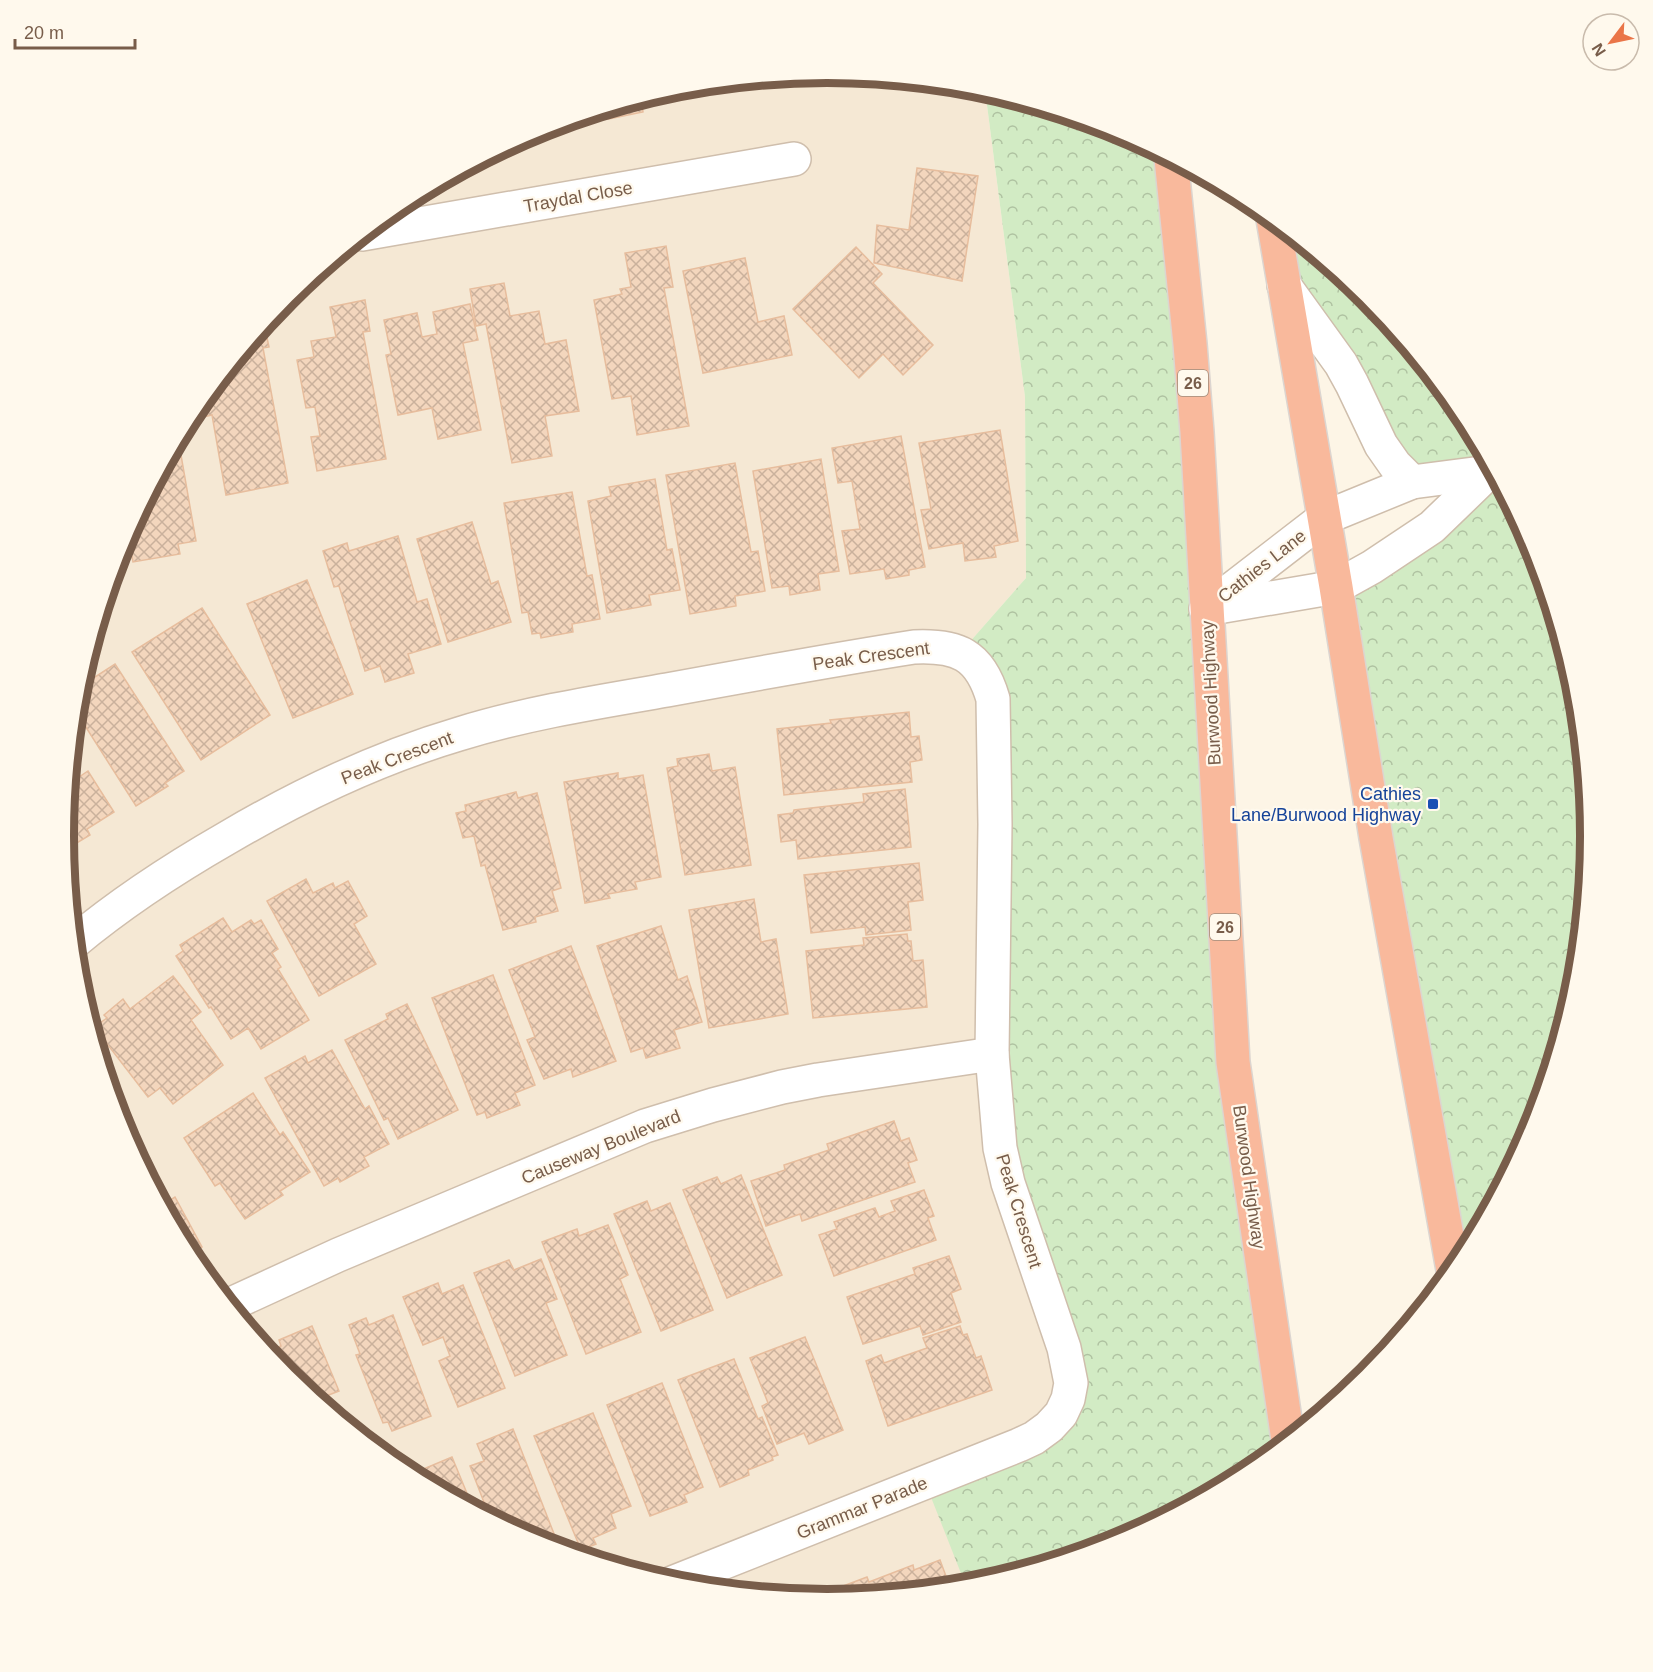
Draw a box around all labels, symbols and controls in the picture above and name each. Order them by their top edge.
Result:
scale bar [15,12,135,50]
north arrow [1581,12,1641,72]
text: 20 m [24,23,64,43]
text: N [1588,40,1609,59]
street label: Traydal Close [522,178,634,216]
road number: 26 [1178,370,1208,396]
street label: Cathies Lane [1214,525,1310,607]
street label: Burwood Highway [1197,620,1225,766]
street label: Peak Crescent [811,638,931,674]
street label: Peak Crescent [338,728,456,788]
place label: Cathies Lane/Burwood Highway [1231,784,1421,825]
marker: Cathies Lane/Burwood Highway [1426,797,1440,811]
road number: 26 [1210,914,1240,940]
street label: Burwood Highway [1229,1104,1269,1250]
street label: Causeway Boulevard [518,1106,684,1188]
street label: Peak Crescent [992,1152,1046,1270]
street label: Grammar Parade [794,1473,930,1543]

